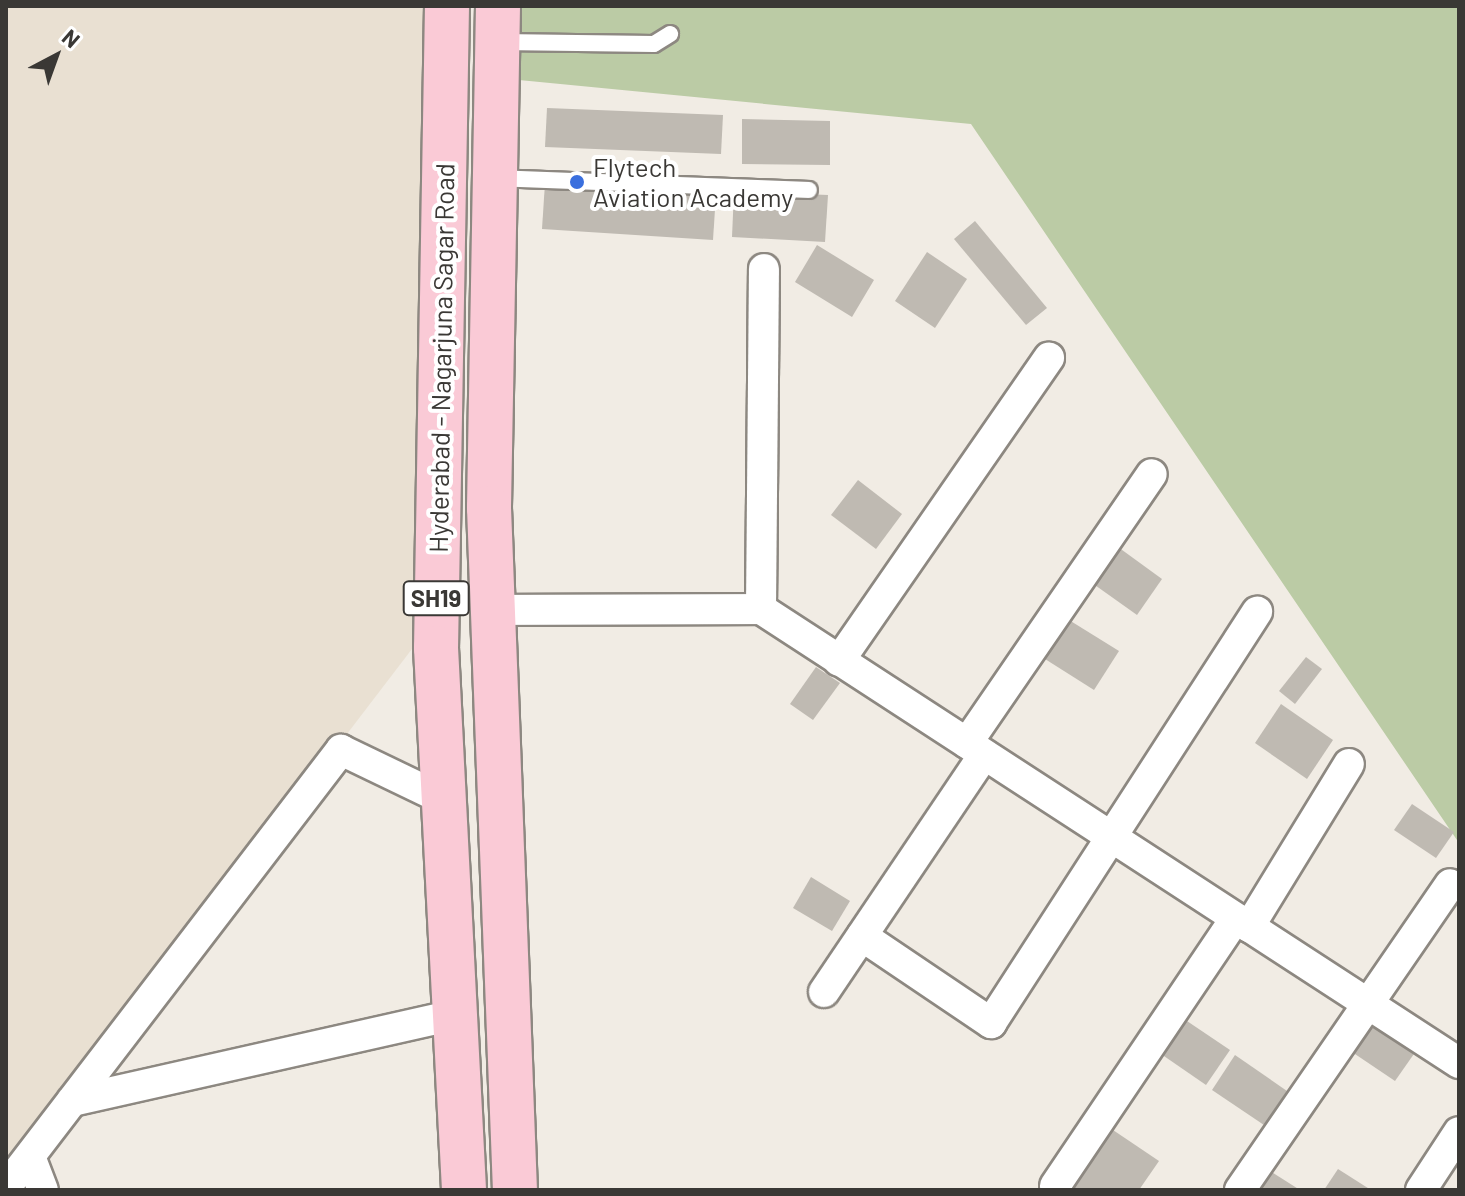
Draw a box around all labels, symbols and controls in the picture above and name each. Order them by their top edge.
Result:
north arrow [16,16,96,96]
text: N [58,23,86,52]
place label: Flytech Aviation Academy [593,151,793,212]
street label: Hyderabad - Nagarjuna Sagar Road [422,163,460,553]
marker: Flytech Aviation Academy [568,173,586,191]
road number: SH19 [402,578,470,618]

